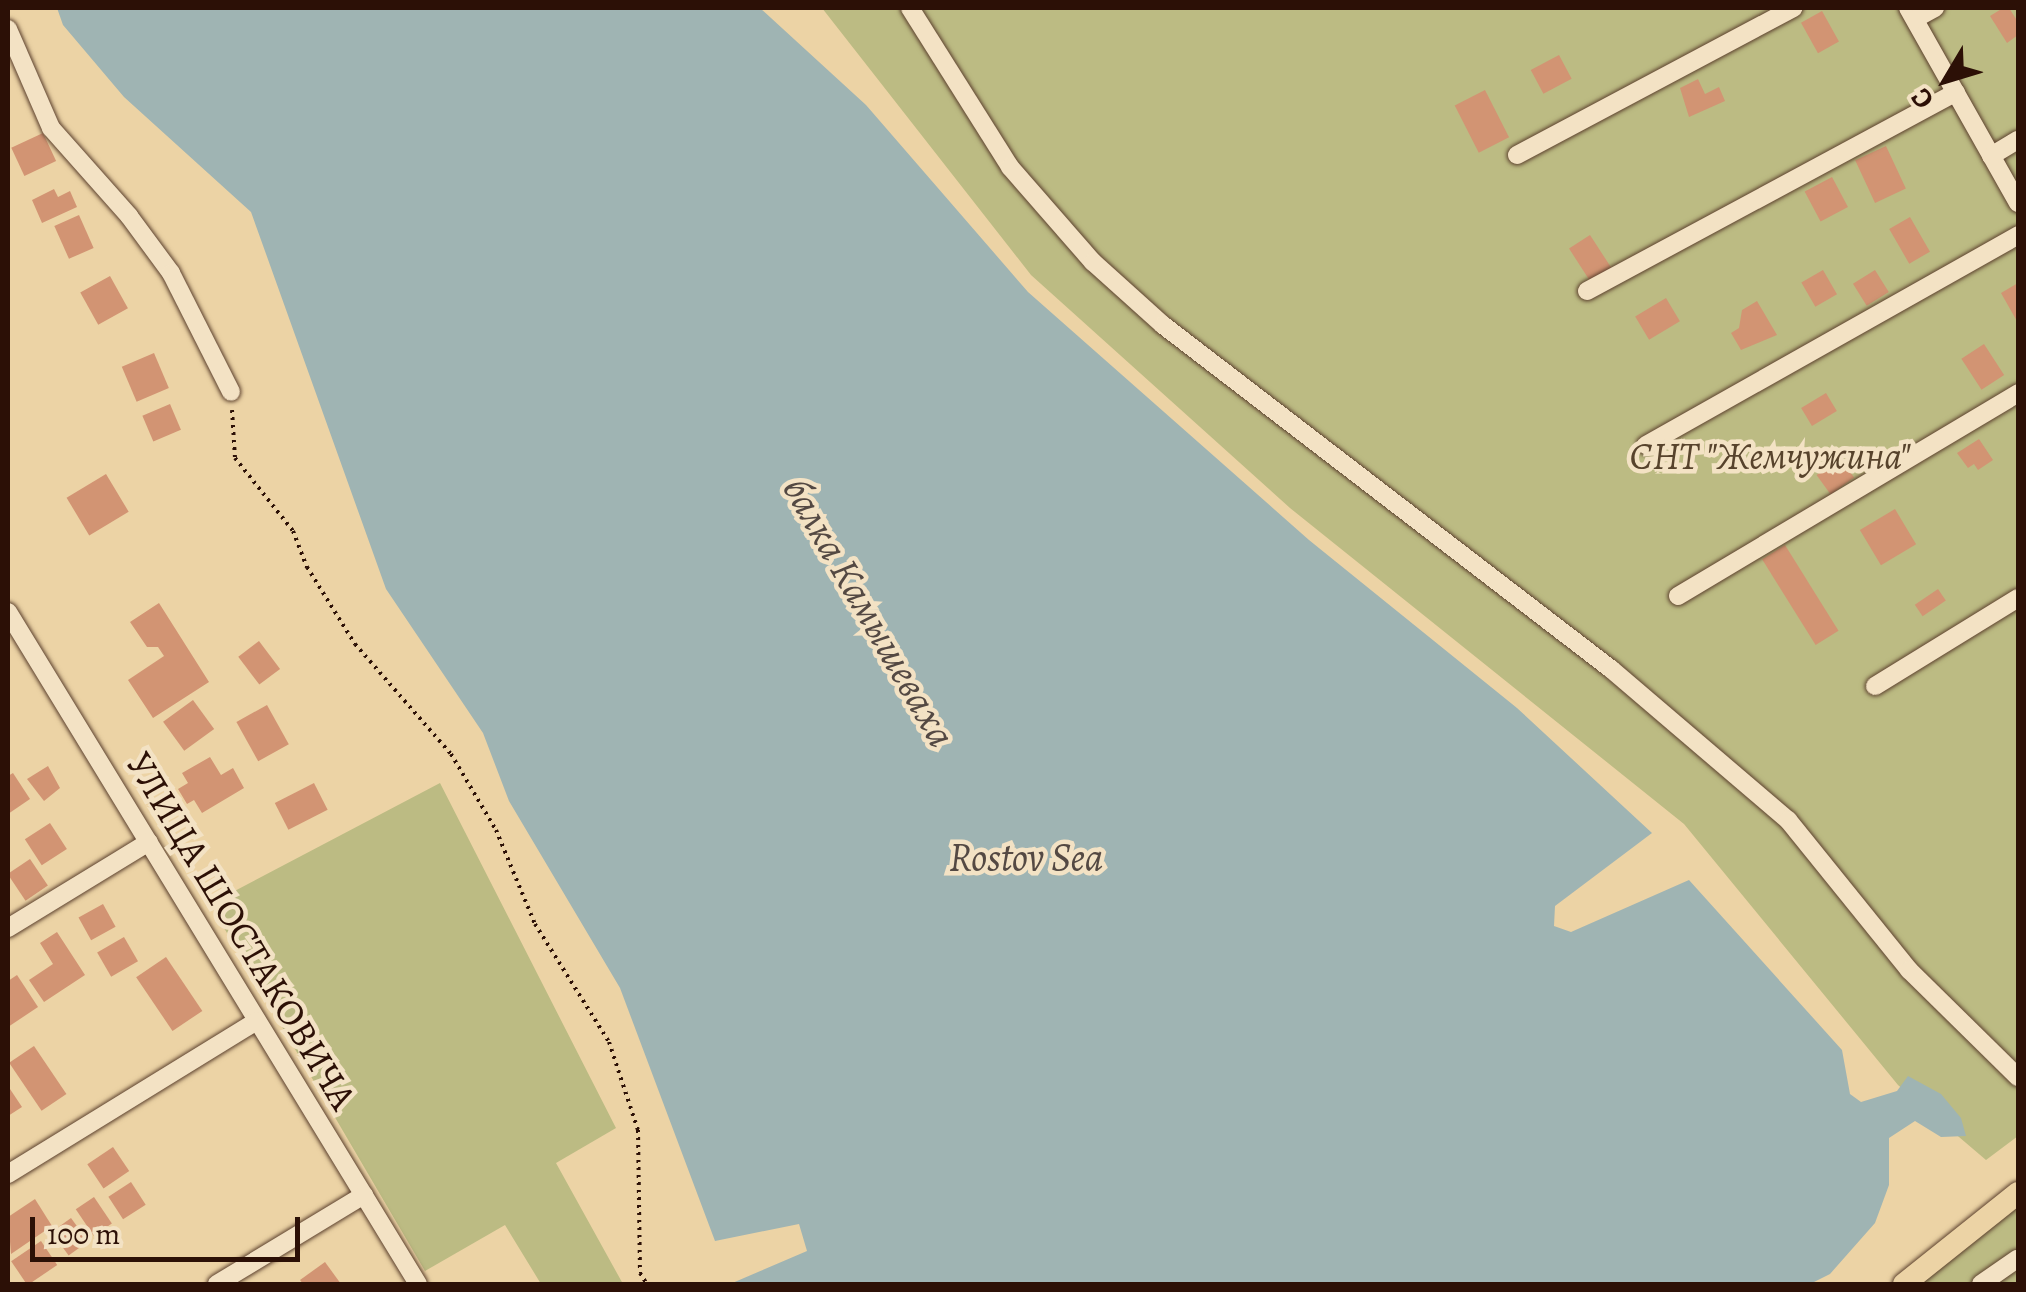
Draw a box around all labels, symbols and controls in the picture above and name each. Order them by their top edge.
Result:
north arrow [1896,30,1996,130]
text: С [1902,80,1943,117]
park label: СНТ "Жемчужина" [1630,434,1910,480]
water label: балка Камышеваха [772,468,966,756]
street label: УЛИЦА ШОСТАКОВИЧА [116,744,366,1118]
water label: Rostov Sea [949,834,1103,882]
scale bar [35,1197,305,1259]
text: 100 m [47,1214,120,1254]

